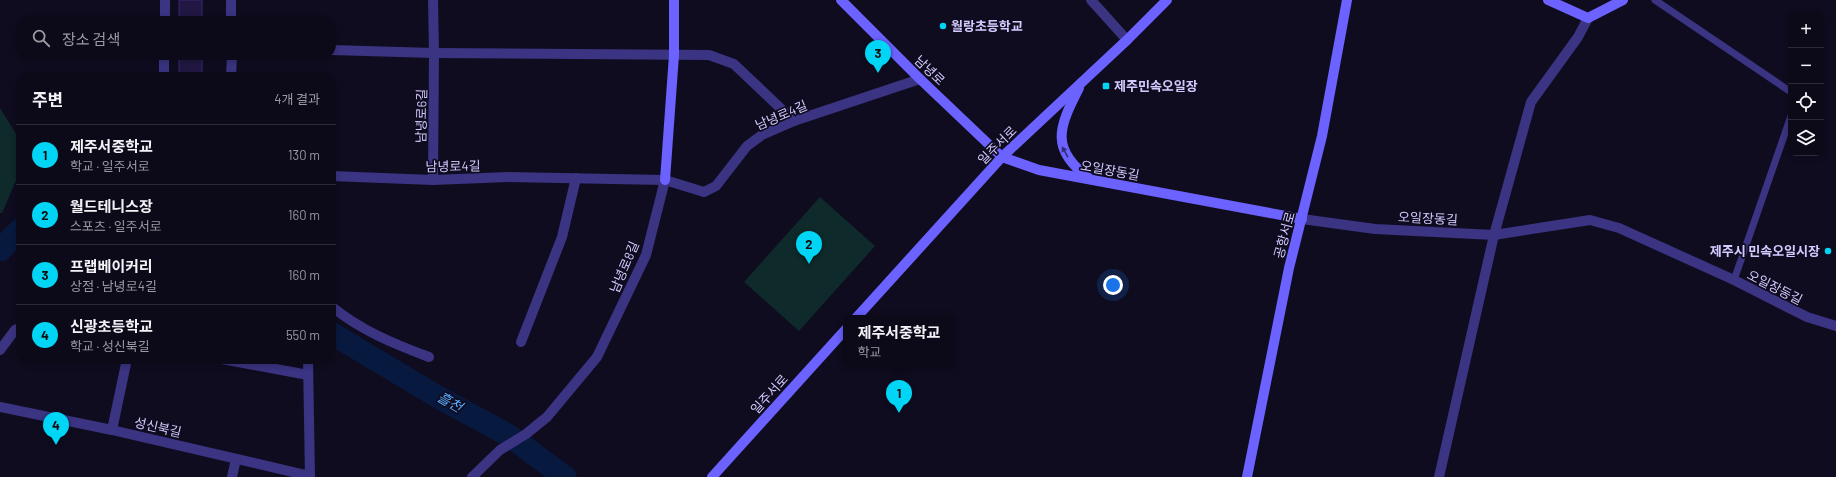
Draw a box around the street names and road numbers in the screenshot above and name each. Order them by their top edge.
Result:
street label: 남녕로 [912,52,948,88]
street label: 남녕로6길 [413,89,429,143]
street label: 남녕로4길 [753,97,809,133]
street label: 일주서로 [974,122,1020,168]
street label: 오일장동길 [1079,157,1141,183]
street label: 남녕로4길 [425,158,481,174]
street label: 오일장동길 [1398,208,1458,228]
street label: 공항서로 [1270,210,1298,260]
street label: 남녕로8길 [606,239,642,295]
street label: 오일장동길 [1745,266,1805,308]
street label: 일주서로 [747,371,791,417]
street label: 성신북길 [133,414,183,440]

